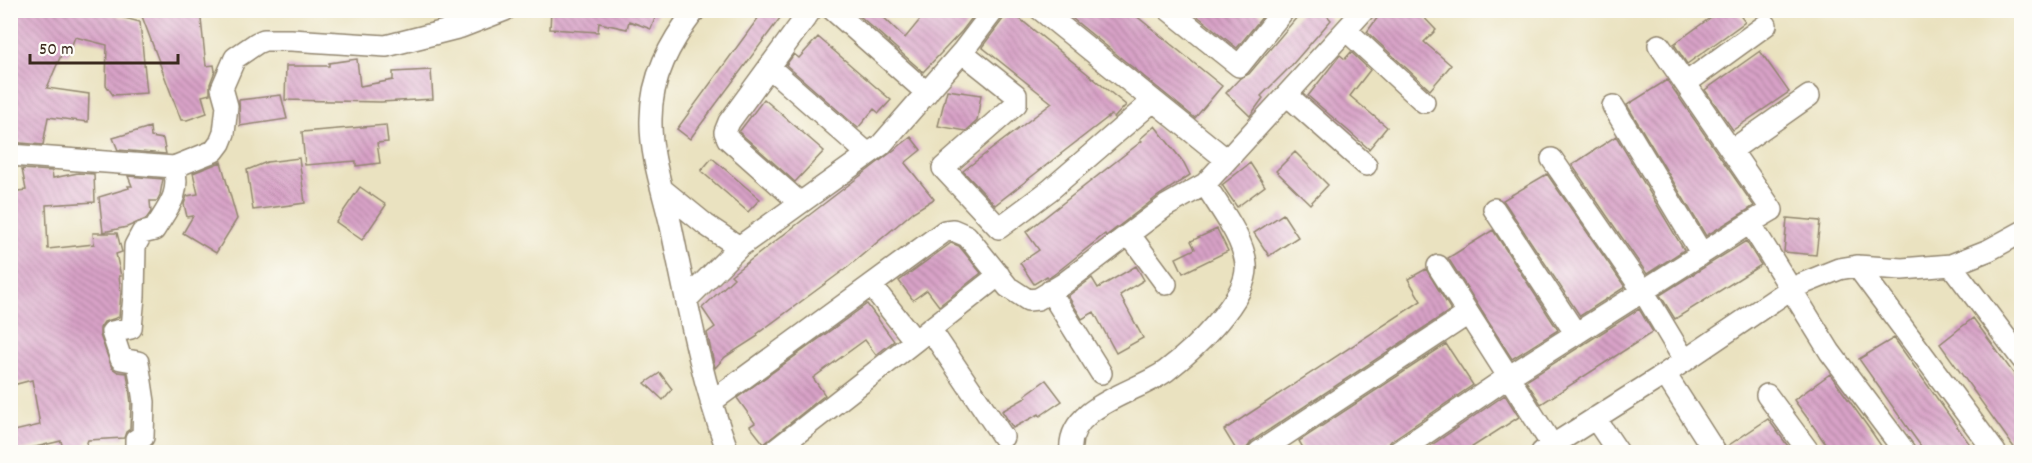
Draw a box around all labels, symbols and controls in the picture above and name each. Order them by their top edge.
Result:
scale bar [30,27,178,65]
text: 50 m [39,38,74,63]

